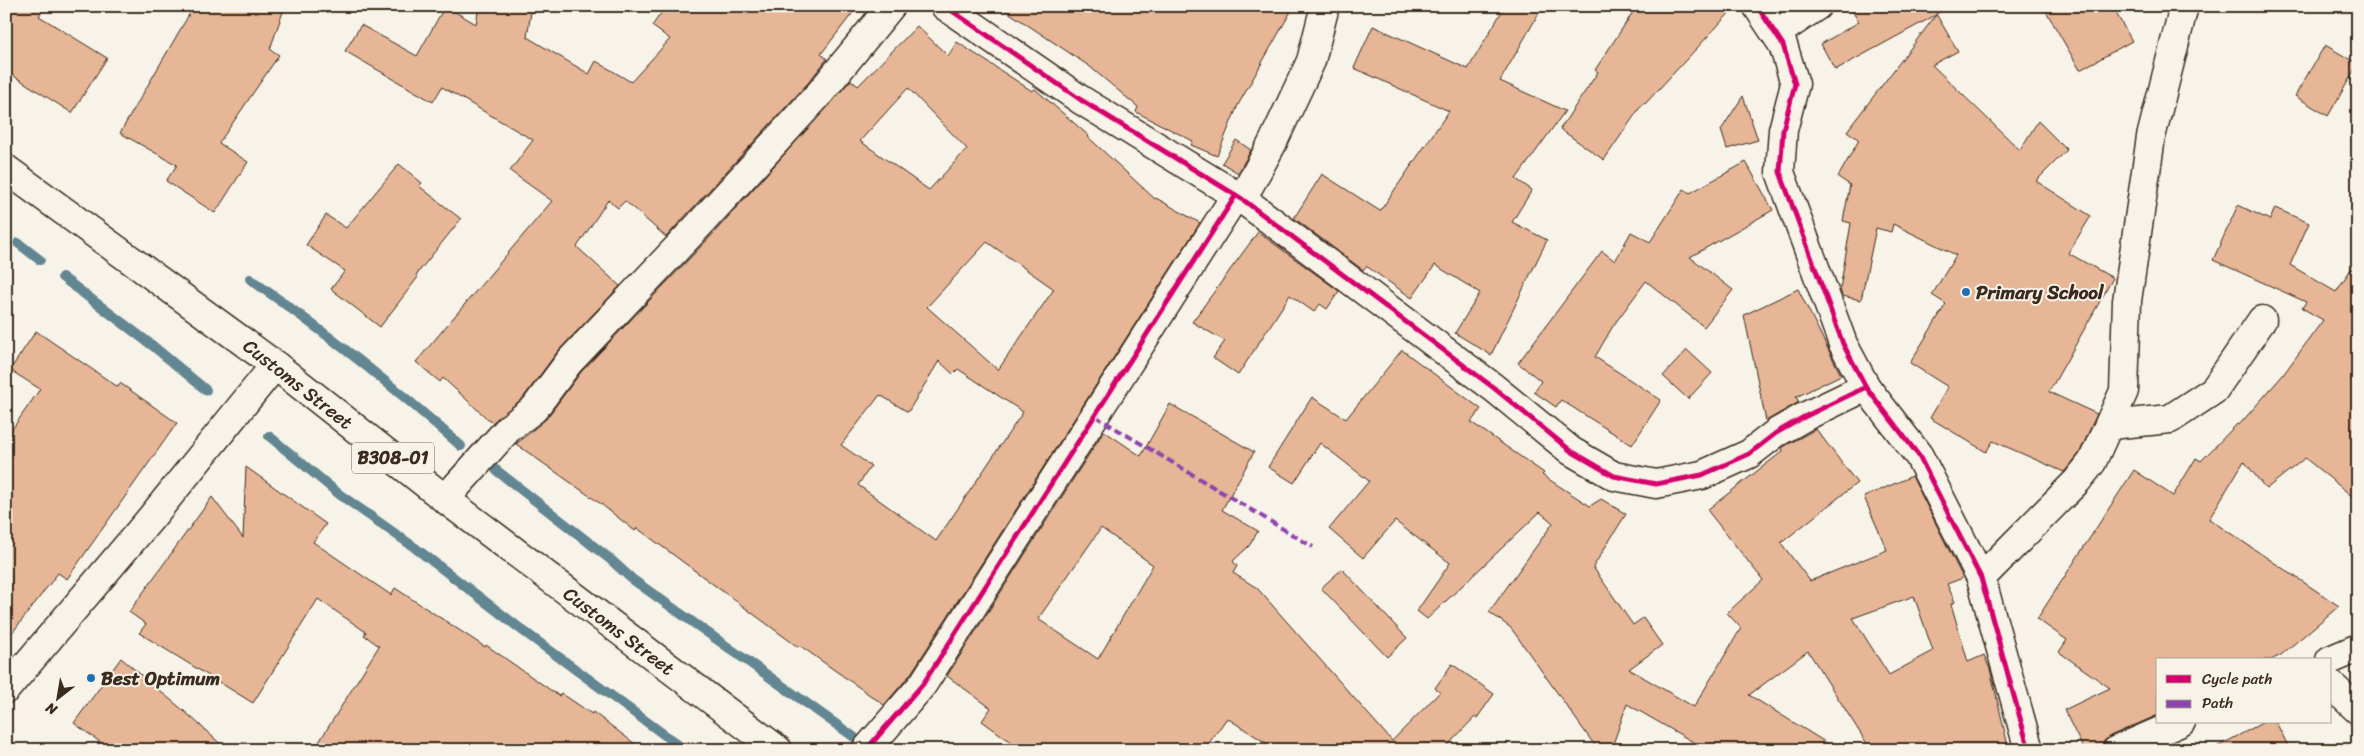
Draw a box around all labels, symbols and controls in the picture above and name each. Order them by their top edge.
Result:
place label: Primary School [1976,276,2105,309]
marker: Primary School [1960,286,1972,298]
street label: Customs Street [235,330,361,438]
road number: B308-01 [352,442,434,473]
street label: Customs Street [556,578,682,684]
legend [2156,658,2332,724]
place label: Best Optimum [101,662,220,695]
text: Cycle path [2202,666,2273,692]
marker: Best Optimum [85,672,97,684]
north arrow [32,674,82,724]
text: Path [2202,690,2233,716]
text: N [41,695,63,722]

